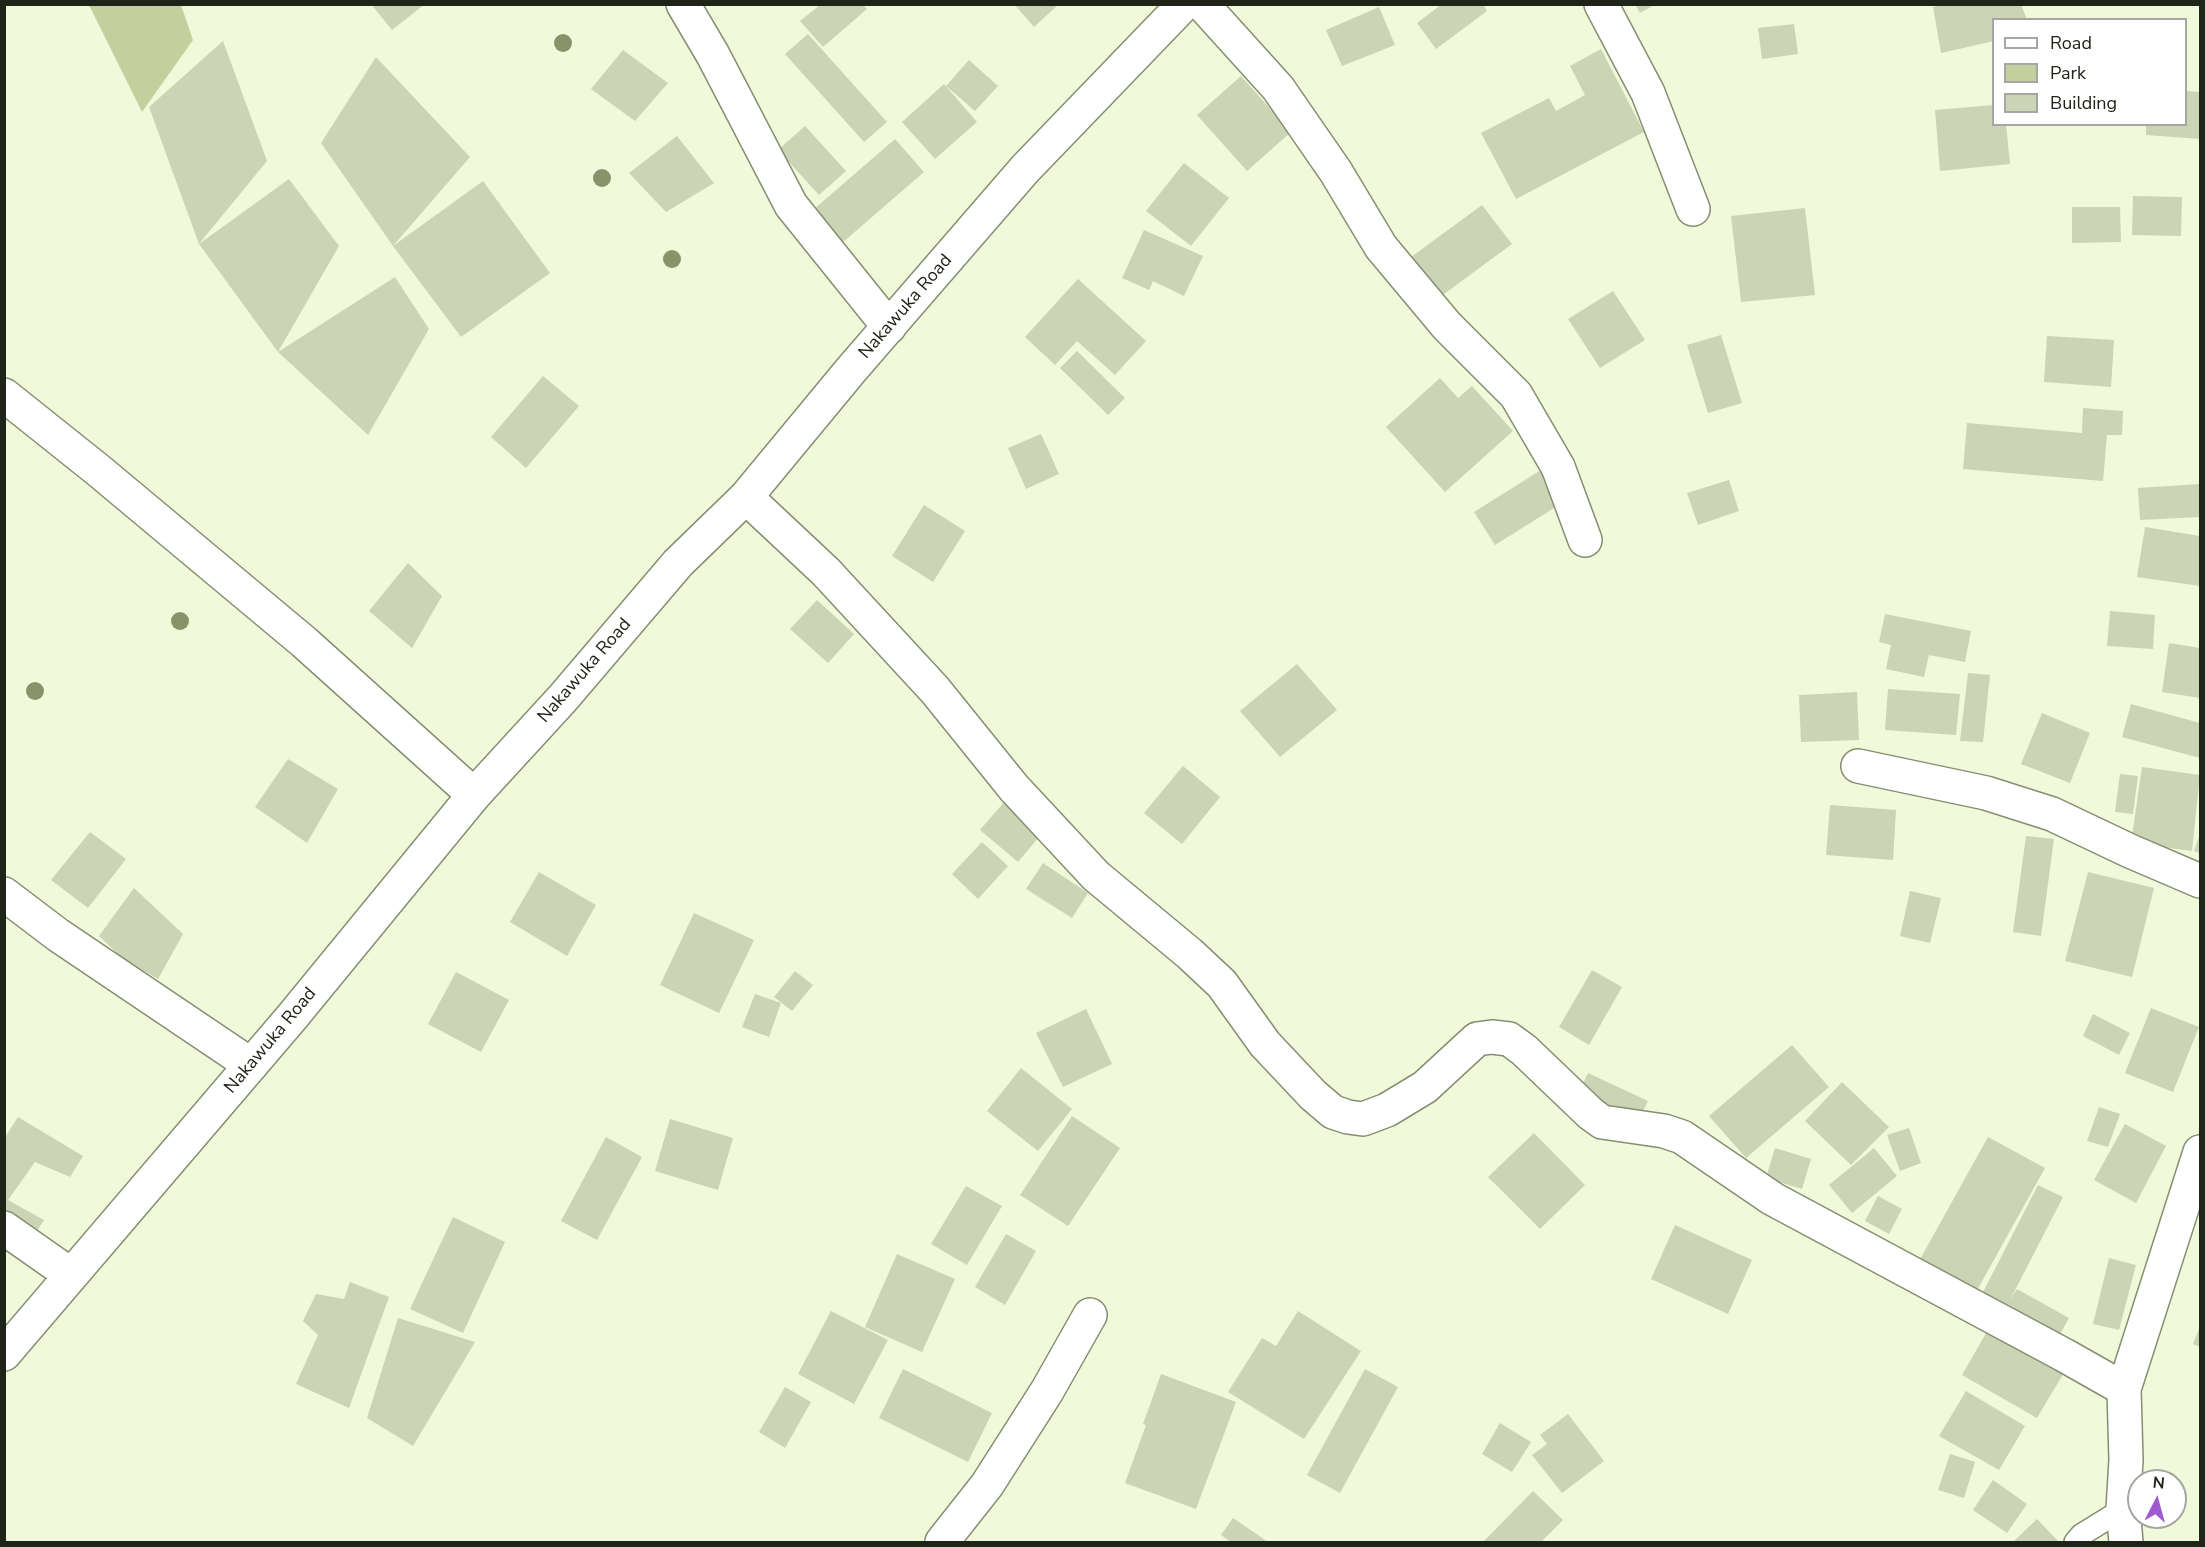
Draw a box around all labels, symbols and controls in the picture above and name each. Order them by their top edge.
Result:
legend [1992,18,2187,126]
text: Road [2050,31,2092,55]
text: Park [2050,61,2086,85]
text: Building [2050,91,2117,115]
street label: Nakawuka Road [855,250,957,364]
street label: Nakawuka Road [534,614,636,728]
street label: Nakawuka Road [220,984,322,1098]
north arrow [2127,1469,2187,1529]
text: N [2152,1472,2166,1495]

